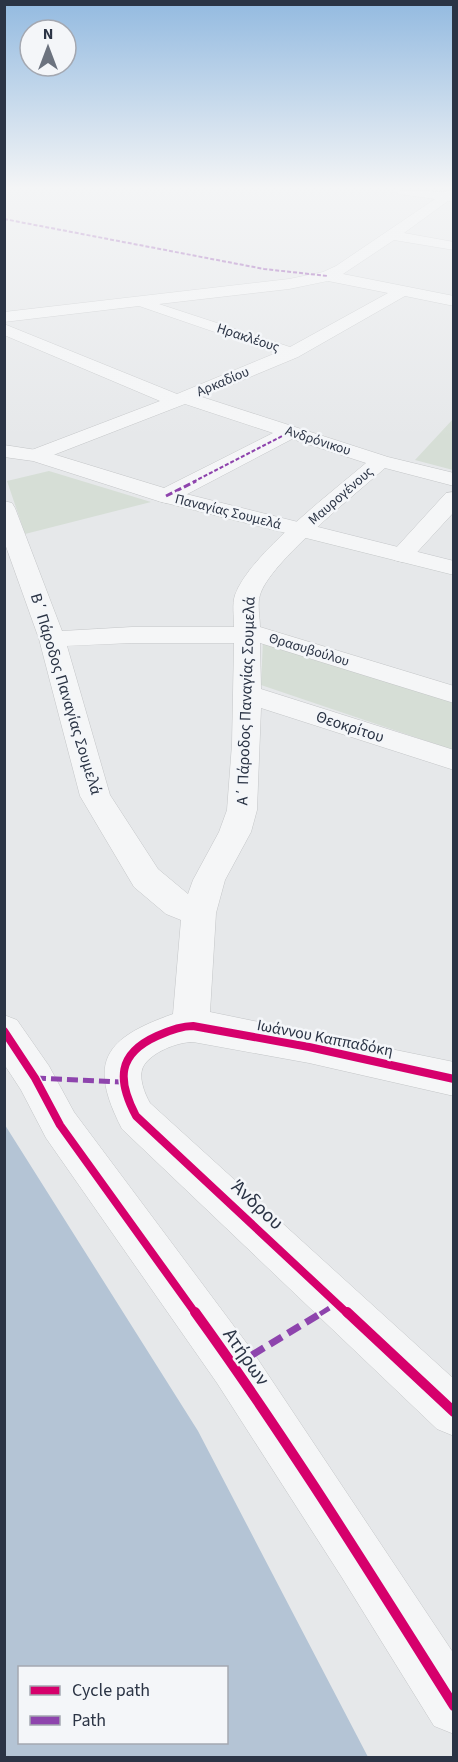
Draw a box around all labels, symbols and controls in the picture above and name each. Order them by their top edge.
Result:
north arrow [18,18,78,78]
text: N [43,23,53,45]
street label: Ηρακλέους [214,318,282,358]
street label: Αρκαδίου [194,362,252,402]
street label: Ανδρόνικου [283,421,353,461]
street label: Μαυρογένους [304,462,378,530]
street label: Παναγίας Σουμελά [173,489,283,535]
street label: Β΄ Πάροδος Παναγίας Σουμελά [25,591,107,797]
street label: Α΄ Πάροδος Παναγίας Σουμελά [231,596,261,806]
street label: Θρασυβούλου [266,628,352,672]
street label: Θεοκρίτου [313,706,387,748]
street label: Ιωάννου Καππαδόκη [255,1014,395,1062]
street label: Άνδρου [224,1173,290,1237]
street label: Ατήρων [216,1322,276,1392]
legend [18,1666,228,1744]
text: Cycle path [72,1678,150,1703]
text: Path [72,1708,106,1733]

